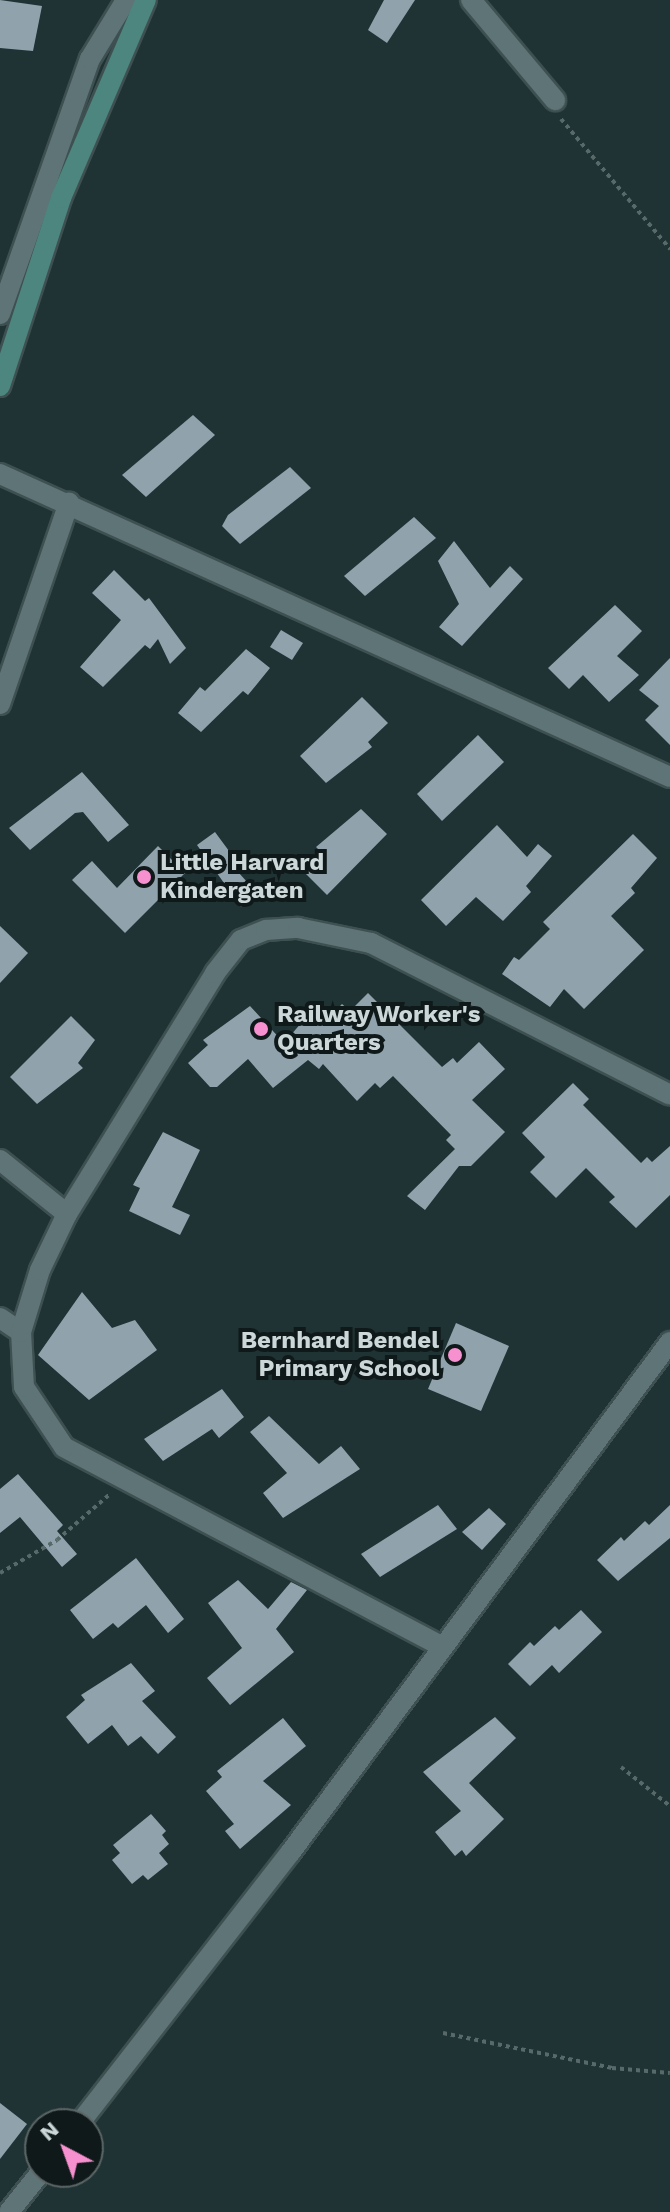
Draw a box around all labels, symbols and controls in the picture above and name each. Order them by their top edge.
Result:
place label: Little Harvard Kindergaten [160,849,324,905]
marker: Little Harvard Kindergaten [135,868,153,886]
place label: Railway Worker's Quarters [277,1001,481,1057]
marker: Railway Worker's Quarters [252,1020,270,1038]
place label: Bernhard Bendel Primary School [241,1327,439,1383]
marker: Bernhard Bendel Primary School [446,1346,464,1364]
north arrow [24,2108,104,2188]
text: N [35,2116,64,2146]

